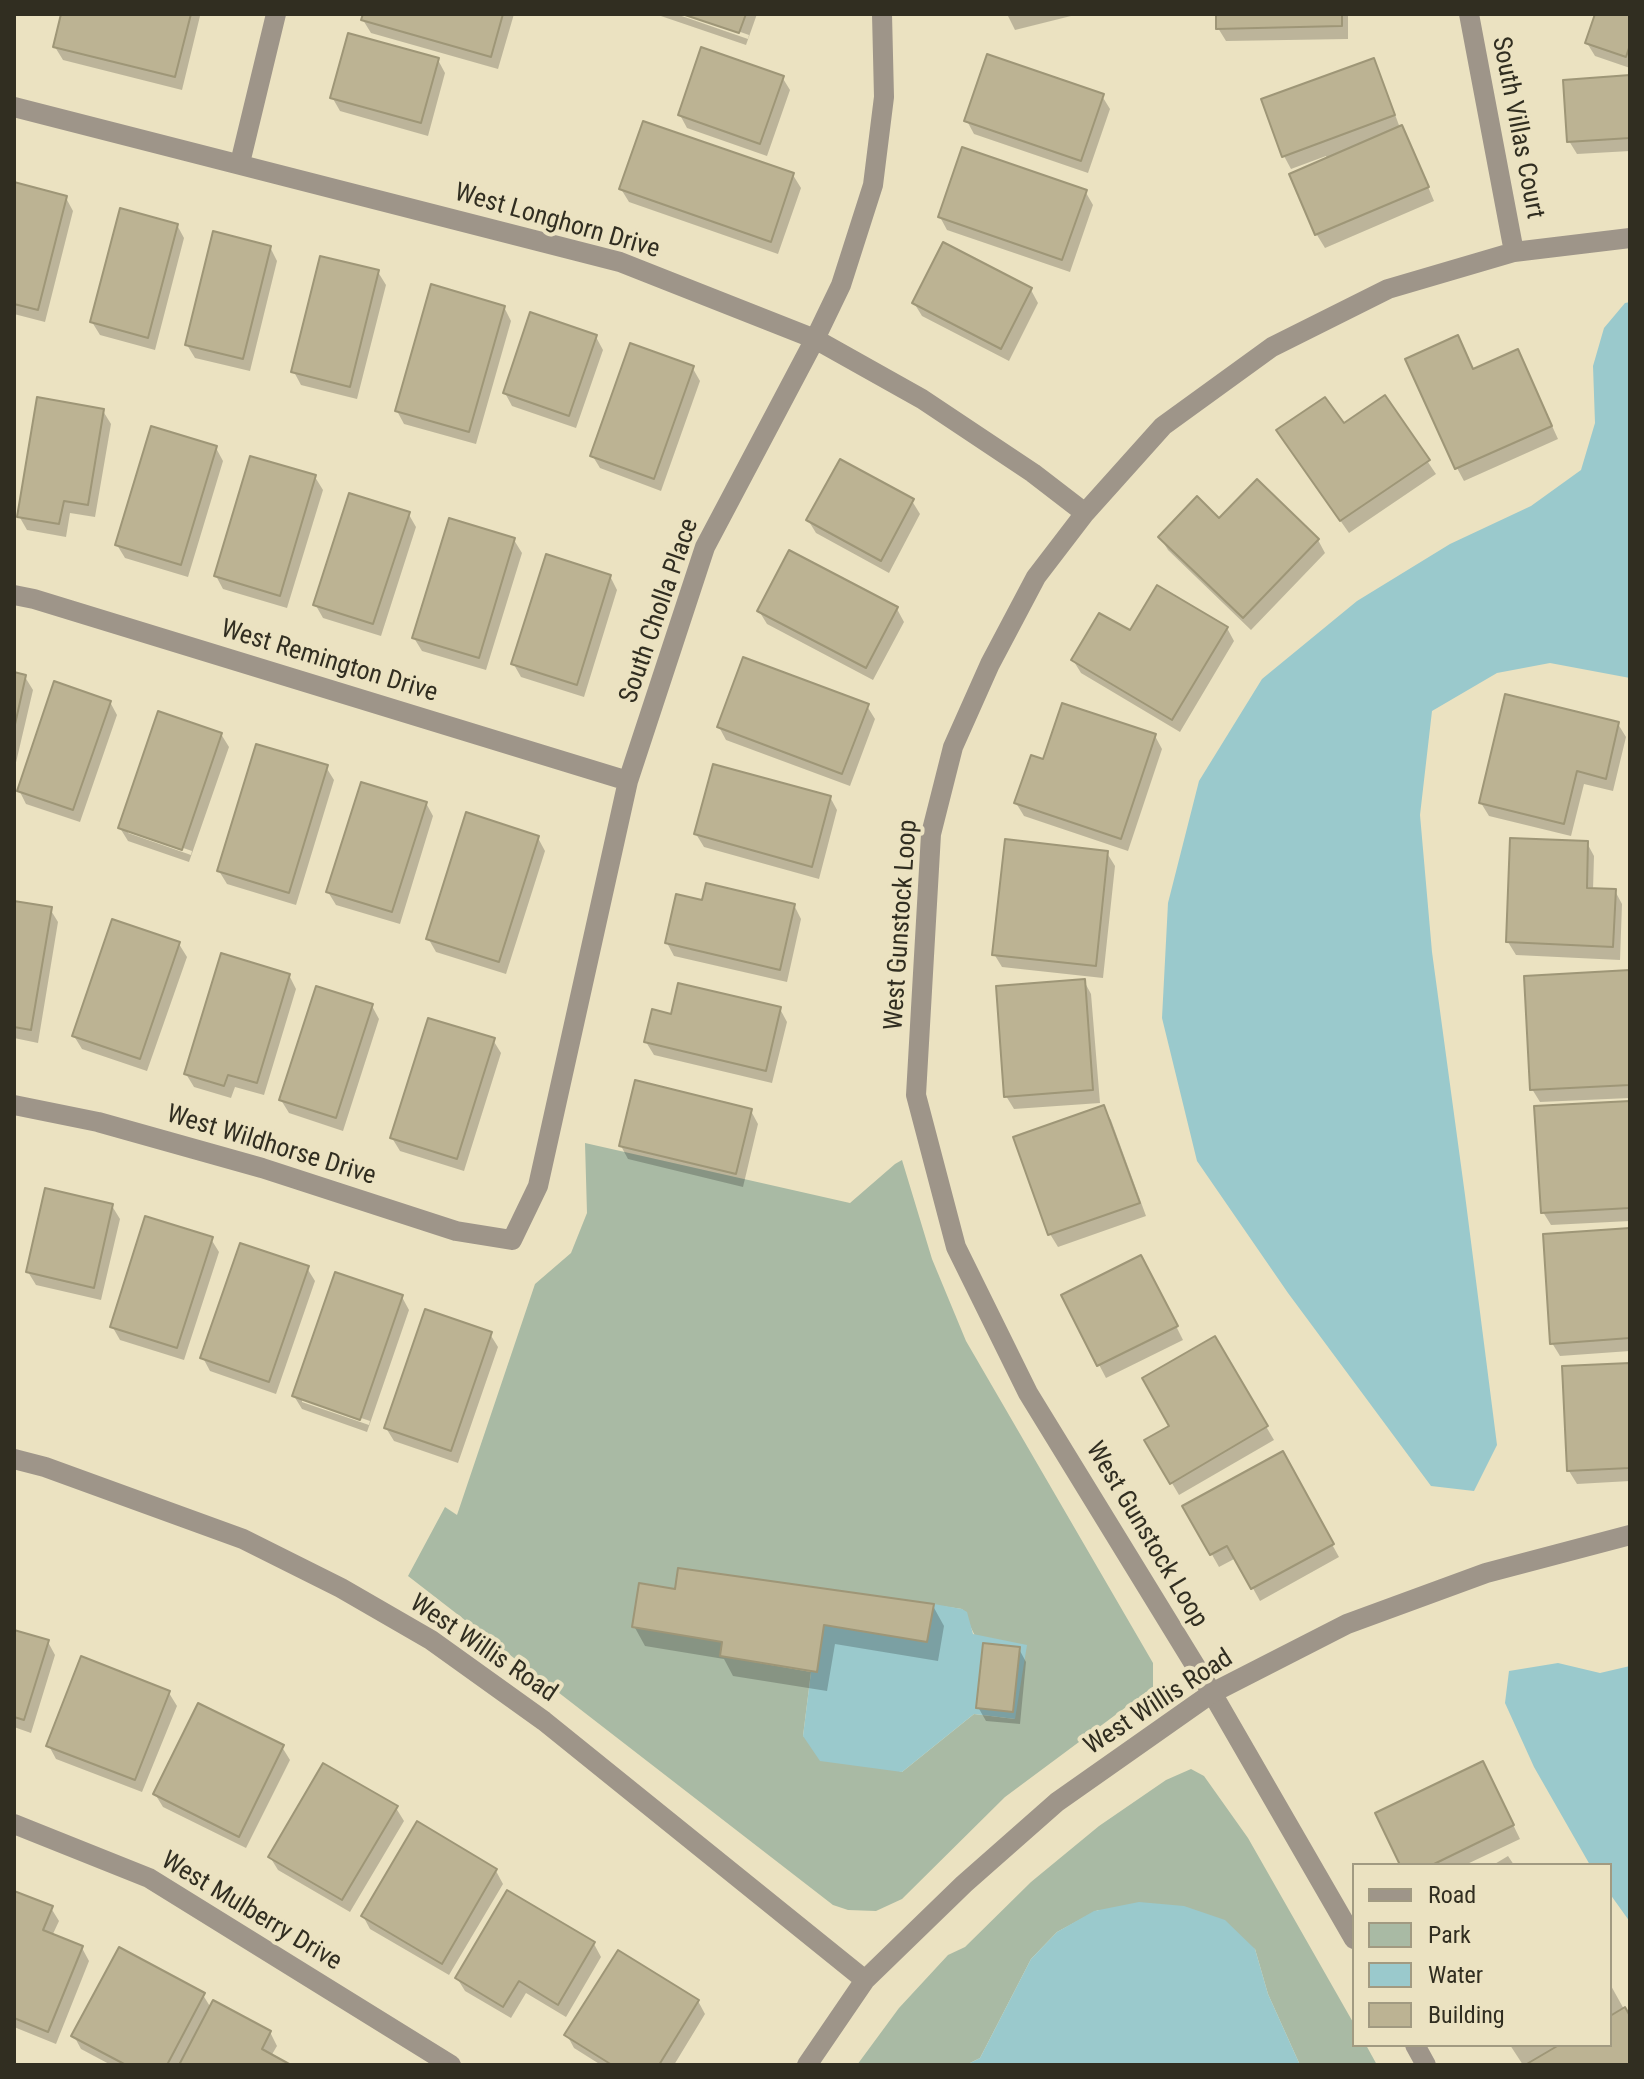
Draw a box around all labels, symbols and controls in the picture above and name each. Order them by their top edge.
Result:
street label: South Villas Court [1484,34,1550,222]
street label: West Longhorn Drive [451,178,663,266]
street label: South Cholla Place [614,515,706,707]
street label: West Remington Drive [217,614,441,710]
street label: West Gunstock Loop [879,819,925,1031]
street label: West Wildhorse Drive [163,1099,379,1193]
street label: West Gunstock Loop [1078,1437,1214,1633]
street label: West Willis Road [403,1588,563,1710]
street label: West Willis Road [1079,1643,1239,1763]
street label: West Mulberry Drive [155,1846,347,1978]
legend [1352,1863,1612,2047]
text: Road [1428,1881,1476,1909]
text: Park [1428,1921,1471,1949]
text: Water [1428,1961,1483,1989]
text: Building [1428,2001,1505,2029]

